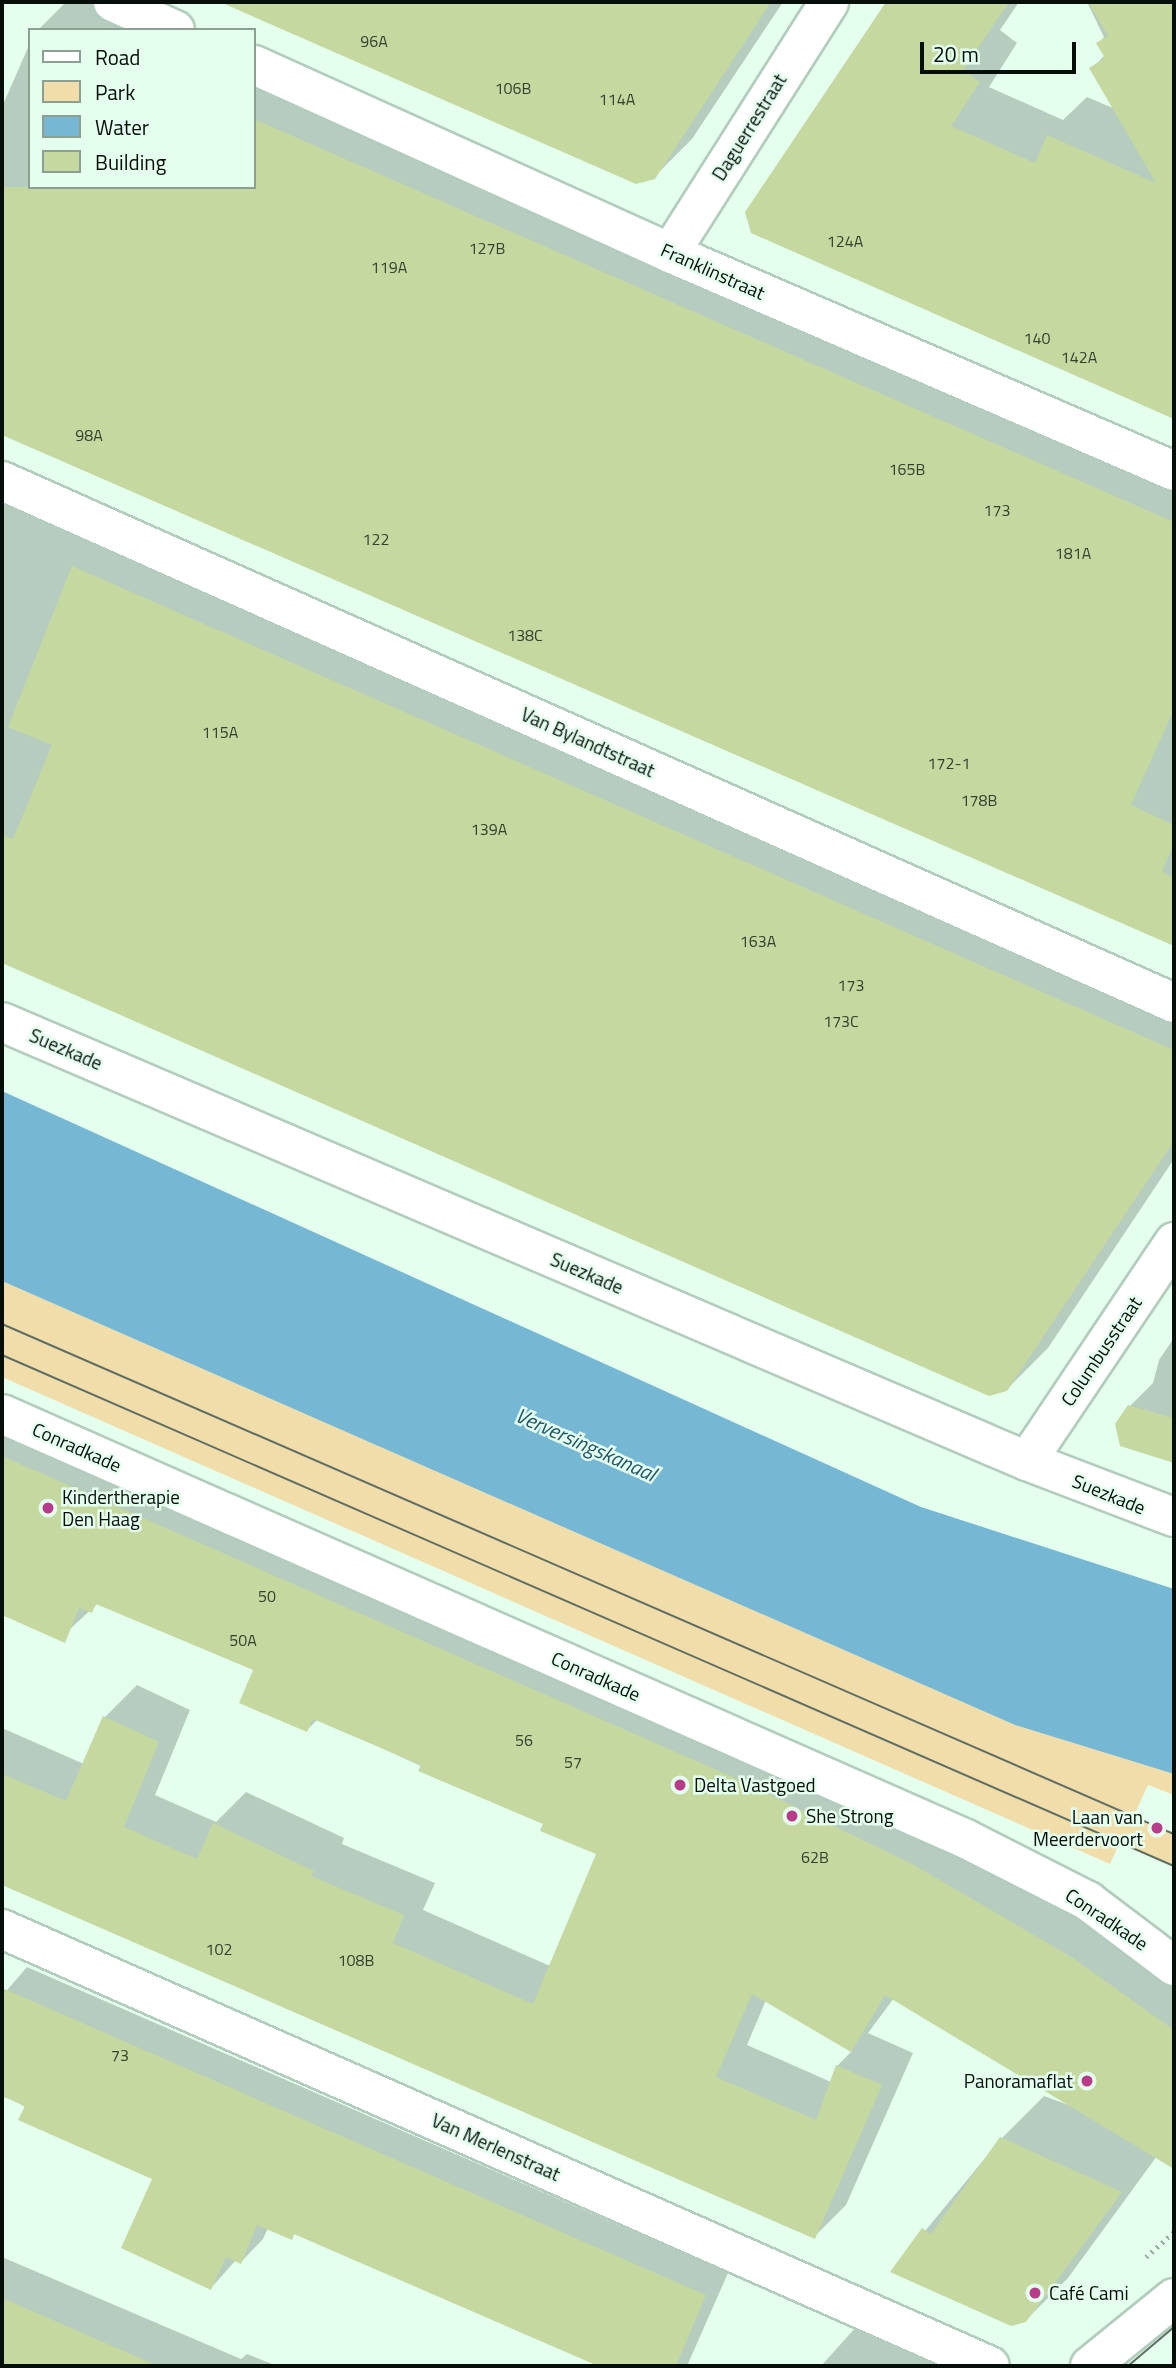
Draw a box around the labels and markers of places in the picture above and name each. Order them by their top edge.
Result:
place label: Kindertherapie Den Haag [62,1486,180,1530]
marker: Kindertherapie Den Haag [40,1500,56,1516]
place label: Delta Vastgoed [694,1774,816,1796]
marker: Delta Vastgoed [672,1777,688,1793]
place label: She Strong [806,1805,893,1827]
place label: Laan van Meerdervoort [1033,1806,1143,1850]
marker: She Strong [784,1808,800,1824]
marker: Laan van Meerdervoort [1149,1820,1165,1836]
place label: Panoramaflat [964,2070,1073,2092]
marker: Panoramaflat [1079,2073,1095,2089]
place label: Café Cami [1049,2282,1129,2304]
marker: Café Cami [1027,2285,1043,2301]

